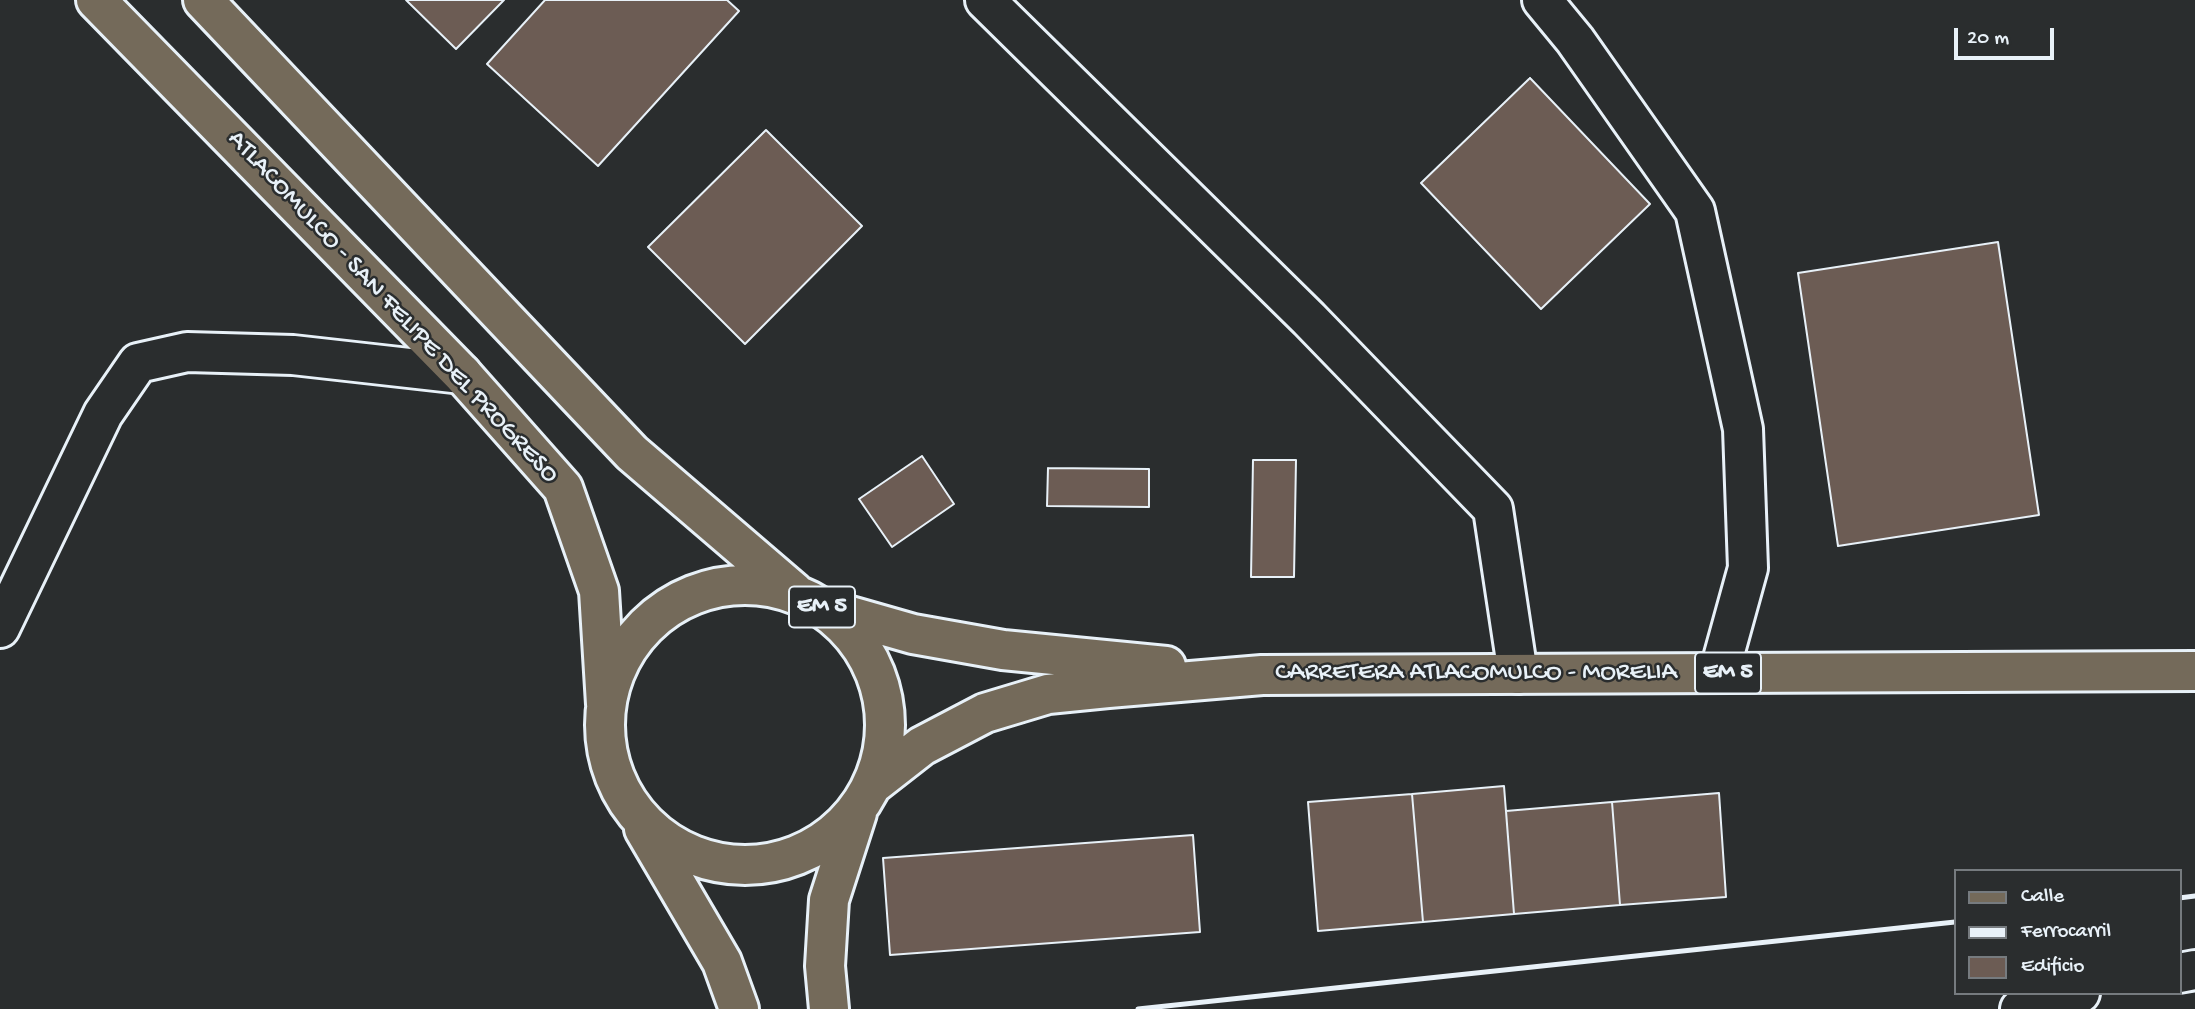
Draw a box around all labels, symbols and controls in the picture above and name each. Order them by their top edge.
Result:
scale bar [1957,14,2057,58]
text: 20 m [1967,27,2009,52]
street label: ATLACOMULCO - SAN FELIPE DEL PROGRESO [220,125,564,491]
road number: EM 5 [789,586,855,628]
road number: EM 5 [1695,652,1761,694]
street label: CARRETERA ATLACOMULCO - MORELIA [1275,658,1677,690]
legend [1954,869,2181,995]
text: Calle [2021,885,2064,910]
text: Ferrocarril [2021,920,2111,945]
text: Edificio [2021,955,2085,980]

